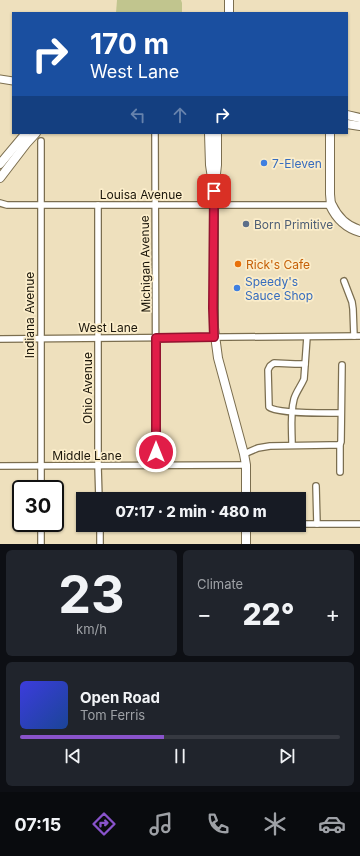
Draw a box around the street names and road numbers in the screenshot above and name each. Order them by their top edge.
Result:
street label: Louisa Avenue [100,187,182,202]
street label: Michigan Avenue [137,215,153,313]
street label: Indiana Avenue [22,272,37,358]
street label: West Lane [78,320,138,335]
street label: Ohio Avenue [80,352,95,424]
street label: Middle Lane [52,448,122,463]

